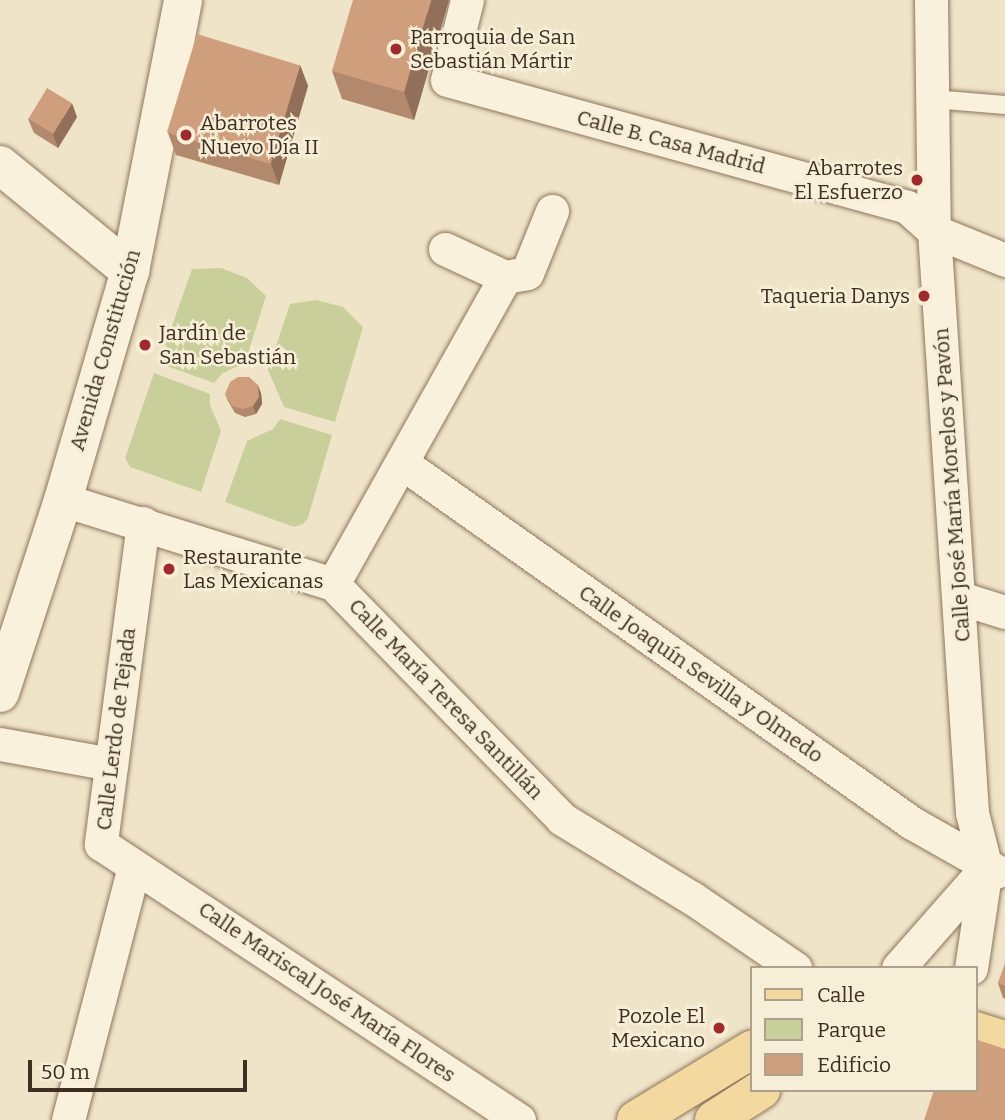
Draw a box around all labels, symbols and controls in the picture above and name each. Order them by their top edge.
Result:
place label: Parroquia de San Sebastián Mártir [410,24,575,74]
marker: Parroquia de San Sebastián Mártir [388,41,404,57]
street label: Calle B. Casa Madrid [574,105,768,179]
place label: Abarrotes Nuevo Día II [200,110,319,160]
marker: Abarrotes Nuevo Día II [178,127,194,143]
place label: Abarrotes El Esfuerzo [794,155,903,205]
marker: Abarrotes El Esfuerzo [909,172,925,188]
street label: Avenida Constitución [64,246,146,454]
place label: Taqueria Danys [761,283,910,309]
marker: Taqueria Danys [916,288,932,304]
place label: Jardín de San Sebastián [159,320,296,370]
street label: Calle José María Morelos y Pavón [928,327,976,643]
marker: Jardín de San Sebastián [137,337,153,353]
place label: Restaurante Las Mexicanas [183,544,323,594]
marker: Restaurante Las Mexicanas [161,561,177,577]
street label: Calle Joaquín Sevilla y Olmedo [574,580,828,768]
street label: Calle María Teresa Santillán [344,594,548,804]
street label: Calle Lerdo de Tejada [91,626,141,832]
street label: Calle Mariscal José María Flores [194,896,460,1088]
legend [750,966,977,1092]
text: Calle [817,982,865,1008]
place label: Pozole El Mexicano [611,1003,705,1053]
text: Parque [817,1017,886,1043]
marker: Pozole El Mexicano [711,1020,727,1036]
scale bar [32,1046,250,1090]
text: Edificio [817,1052,891,1078]
text: 50 m [41,1059,90,1085]

